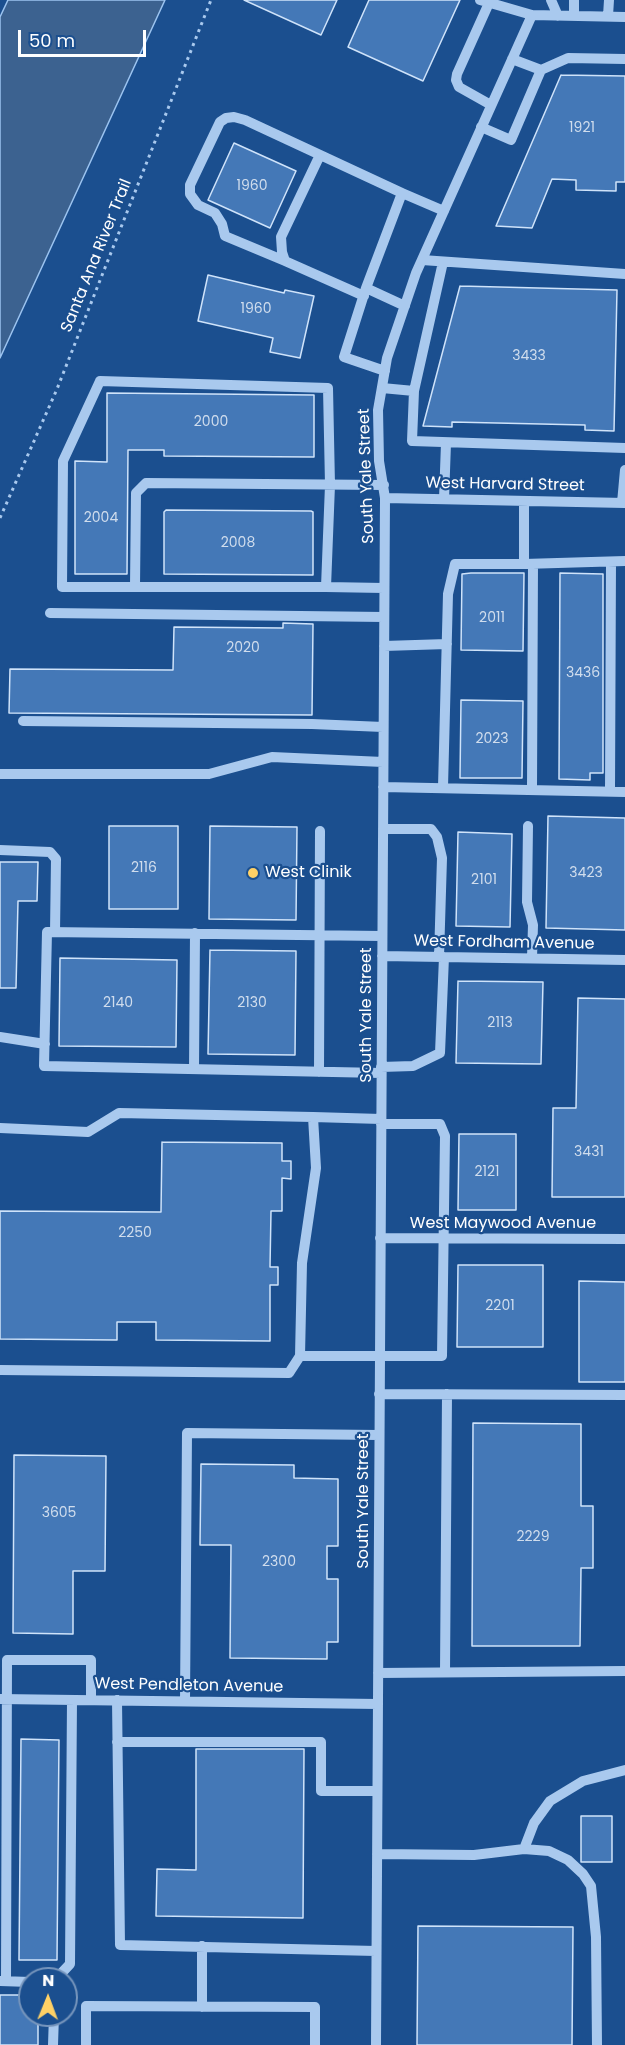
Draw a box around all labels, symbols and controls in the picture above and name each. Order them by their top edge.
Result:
scale bar [21,18,148,56]
text: 50 m [29,28,75,53]
house number: 1921 [569,120,595,136]
street label: Santa Ana River Trail [57,177,137,335]
house number: 1960 [237,178,267,194]
house number: 1960 [241,301,271,317]
house number: 3433 [512,348,546,364]
street label: South Yale Street [355,408,379,544]
house number: 2000 [194,414,228,430]
street label: West Harvard Street [425,474,585,496]
house number: 2004 [84,510,118,526]
house number: 2008 [221,535,255,551]
house number: 2011 [479,610,505,626]
house number: 2020 [226,640,260,656]
house number: 3436 [566,665,600,681]
house number: 2023 [475,731,509,747]
house number: 2116 [131,860,157,876]
place label: West Clinik [265,863,352,883]
house number: 3423 [569,865,603,881]
marker: West Clinik [246,866,260,880]
house number: 2101 [471,872,497,888]
street label: West Fordham Avenue [413,932,595,954]
street label: South Yale Street [357,947,377,1083]
house number: 2140 [103,995,133,1011]
house number: 2130 [237,995,267,1011]
house number: 2113 [487,1015,513,1031]
house number: 3431 [574,1144,604,1160]
house number: 2121 [474,1164,500,1180]
street label: West Maywood Avenue [410,1214,596,1234]
house number: 2250 [118,1225,152,1241]
house number: 2201 [485,1298,515,1314]
street label: South Yale Street [354,1433,374,1569]
house number: 3605 [42,1505,76,1521]
house number: 2229 [517,1529,549,1545]
house number: 2300 [262,1554,296,1570]
street label: West Pendleton Avenue [94,1675,284,1697]
north arrow [18,1967,78,2027]
text: N [42,1969,55,1992]

